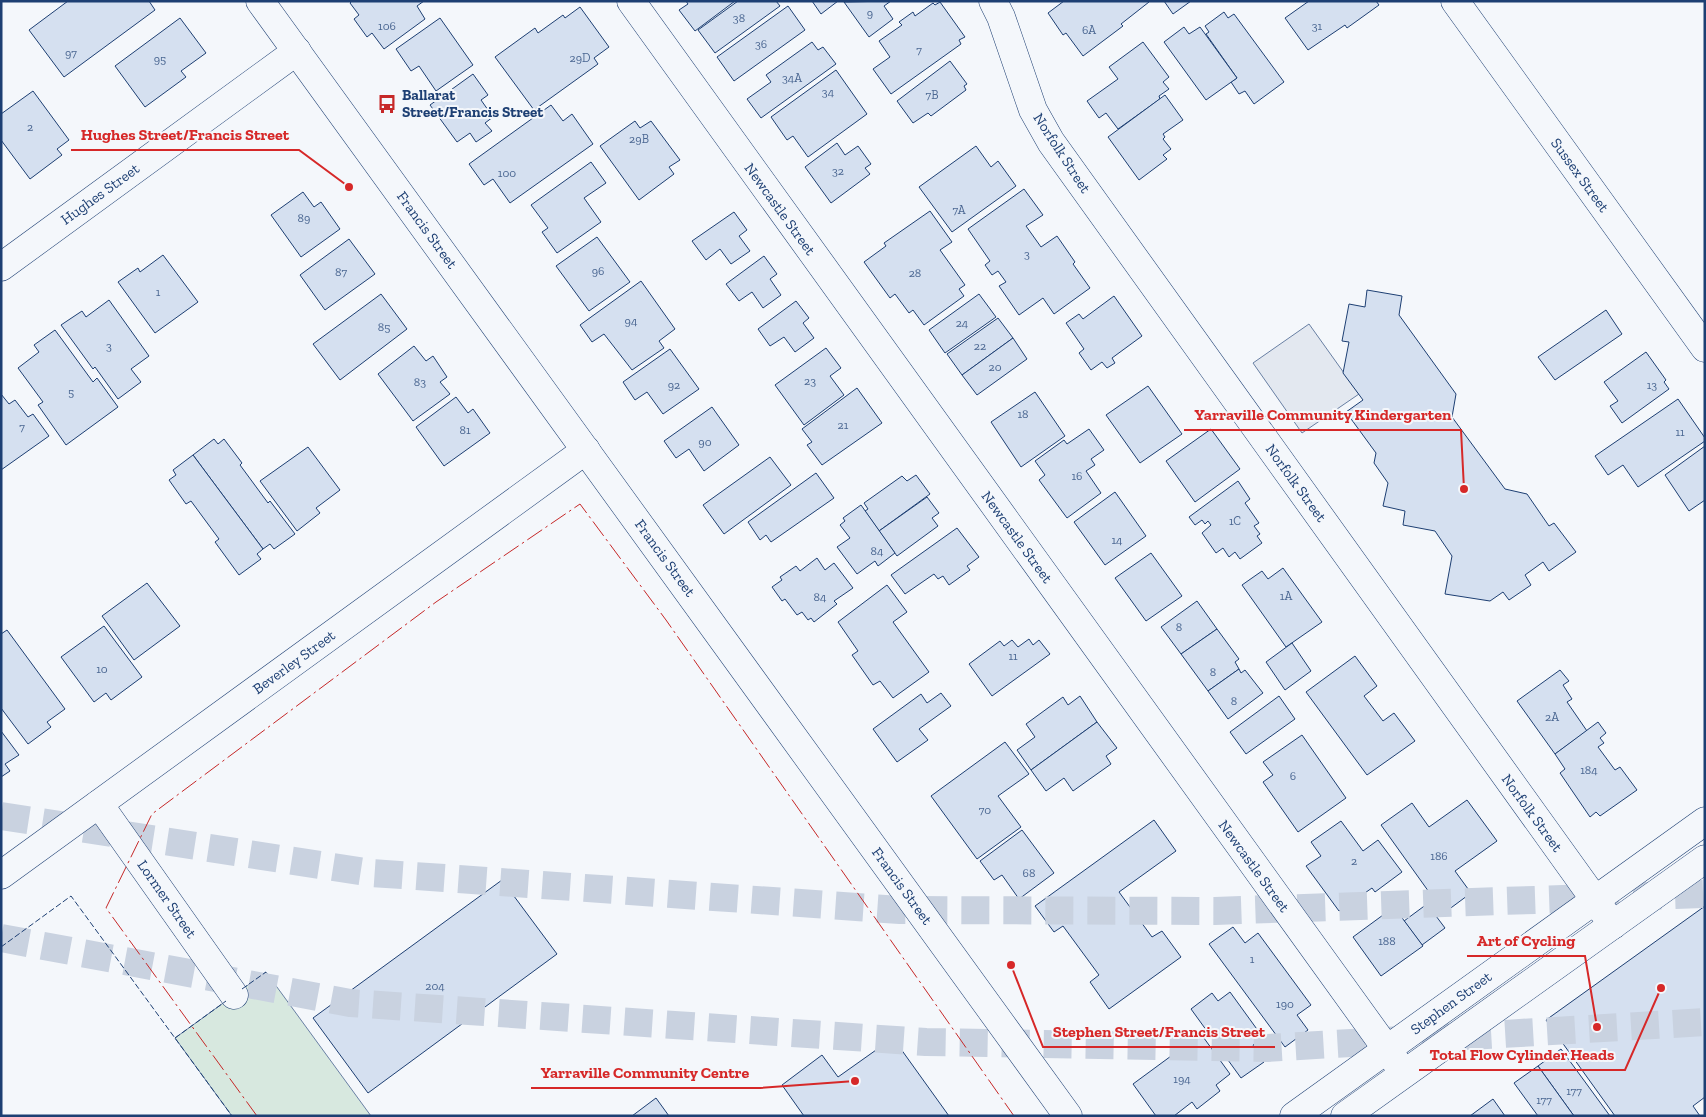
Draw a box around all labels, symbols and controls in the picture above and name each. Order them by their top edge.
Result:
house number: 9 [867,6,873,20]
house number: 38 [733,11,745,25]
house number: 106 [378,19,396,33]
house number: 31 [1312,19,1323,33]
house number: 6A [1082,23,1096,37]
house number: 36 [755,37,767,51]
house number: 7 [916,43,922,57]
house number: 97 [65,46,77,60]
house number: 29D [569,51,591,65]
house number: 95 [154,52,166,66]
house number: 34A [782,71,802,85]
house number: 34 [822,85,835,99]
place label: Ballarat Street/Francis Street [402,86,544,121]
house number: 7B [926,88,938,102]
bus stop icon: Ballarat Street/Francis Street [376,93,398,115]
street label: Norfolk Street [1029,110,1095,197]
callout: Hughes Street/Francis Street [71,119,299,150]
house number: 2 [27,120,33,134]
text: Hughes Street/Francis Street [81,125,290,144]
house number: 29B [629,132,649,146]
street label: Sussex Street [1547,134,1613,216]
street label: Hughes Street [57,159,143,229]
street label: Newcastle Street [741,160,820,259]
house number: 32 [832,164,844,178]
house number: 100 [498,166,516,180]
street label: Francis Street [393,188,461,273]
house number: 7A [952,203,966,217]
house number: 89 [298,211,310,225]
house number: 3 [1024,247,1030,261]
house number: 96 [592,264,604,278]
house number: 87 [335,265,347,279]
house number: 28 [909,266,921,280]
house number: 1 [156,285,161,299]
house number: 94 [625,314,638,328]
house number: 24 [956,316,969,330]
house number: 85 [378,320,390,334]
house number: 3 [106,339,112,353]
house number: 22 [974,339,986,353]
house number: 20 [988,360,1002,374]
house number: 23 [804,374,816,388]
house number: 83 [414,375,426,389]
house number: 92 [668,378,680,392]
house number: 13 [1647,378,1657,392]
house number: 5 [68,385,74,399]
callout: Yarraville Community Kindergarten [1184,399,1461,430]
text: Yarraville Community Kindergarten [1195,405,1452,424]
house number: 18 [1017,407,1029,421]
house number: 21 [838,418,849,432]
house number: 7 [19,420,25,434]
house number: 81 [459,423,471,437]
house number: 11 [1675,425,1685,439]
house number: 90 [698,435,712,449]
street label: Norfolk Street [1262,441,1331,526]
house number: 16 [1072,469,1083,483]
street label: Newcastle Street [978,488,1057,587]
house number: 1C [1229,514,1241,528]
street label: Francis Street [631,516,699,601]
house number: 14 [1111,533,1123,547]
house number: 84 [871,544,884,558]
house number: 1A [1280,589,1292,603]
house number: 84 [814,590,827,604]
house number: 8 [1176,620,1182,634]
street label: Beverley Street [249,626,339,698]
house number: 11 [1008,649,1018,663]
house number: 10 [96,662,108,676]
house number: 8 [1210,665,1216,679]
house number: 8 [1231,694,1237,708]
house number: 2A [1545,710,1559,724]
house number: 184 [1580,763,1598,777]
house number: 6 [1290,769,1296,783]
street label: Norfolk Street [1498,771,1567,856]
house number: 70 [979,803,991,817]
street label: Newcastle Street [1215,817,1294,916]
street label: Francis Street [868,844,936,929]
house number: 186 [1430,849,1448,863]
house number: 2 [1351,854,1357,868]
street label: Lormer Street [133,857,201,942]
house number: 68 [1023,866,1035,880]
callout: Art of Cycling [1467,925,1585,956]
text: Art of Cycling [1477,931,1575,950]
house number: 188 [1378,934,1396,948]
house number: 1 [1250,952,1255,966]
street label: Stephen Street [1407,967,1495,1038]
house number: 204 [425,979,445,993]
house number: 190 [1276,997,1294,1011]
callout: Stephen Street/Francis Street [1043,1016,1275,1047]
text: Stephen Street/Francis Street [1053,1022,1266,1041]
callout: Total Flow Cylinder Heads [1419,1039,1625,1070]
text: Total Flow Cylinder Heads [1430,1045,1614,1064]
callout: Yarraville Community Centre [531,1057,760,1088]
text: Yarraville Community Centre [541,1063,750,1082]
house number: 194 [1173,1072,1191,1086]
house number: 177 [1566,1084,1582,1098]
house number: 177 [1536,1093,1552,1107]

